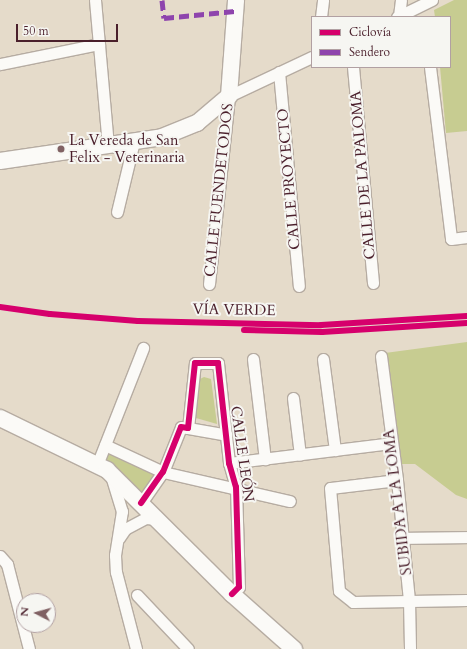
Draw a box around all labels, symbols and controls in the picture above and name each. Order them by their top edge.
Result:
scale bar [18,16,120,42]
legend [311,16,451,68]
text: 50 m [23,23,49,39]
text: Ciclovía [349,24,391,40]
text: Sendero [349,44,390,60]
street label: CALLE DE LA PALOMA [347,90,379,260]
street label: CALLE FUENDETODOS [201,102,237,278]
street label: CALLE PROYECTO [274,108,304,250]
place label: La Vereda de San Felix - Veterinaria [69,131,185,166]
marker: La Vereda de San Felix - Veterinaria [56,144,66,154]
street label: VÍA VERDE [192,300,276,320]
street label: CALLE LEÓN [226,405,258,503]
street label: SUBIDA A LA LOMA [380,428,416,576]
north arrow [16,593,56,633]
text: N [17,606,33,617]

